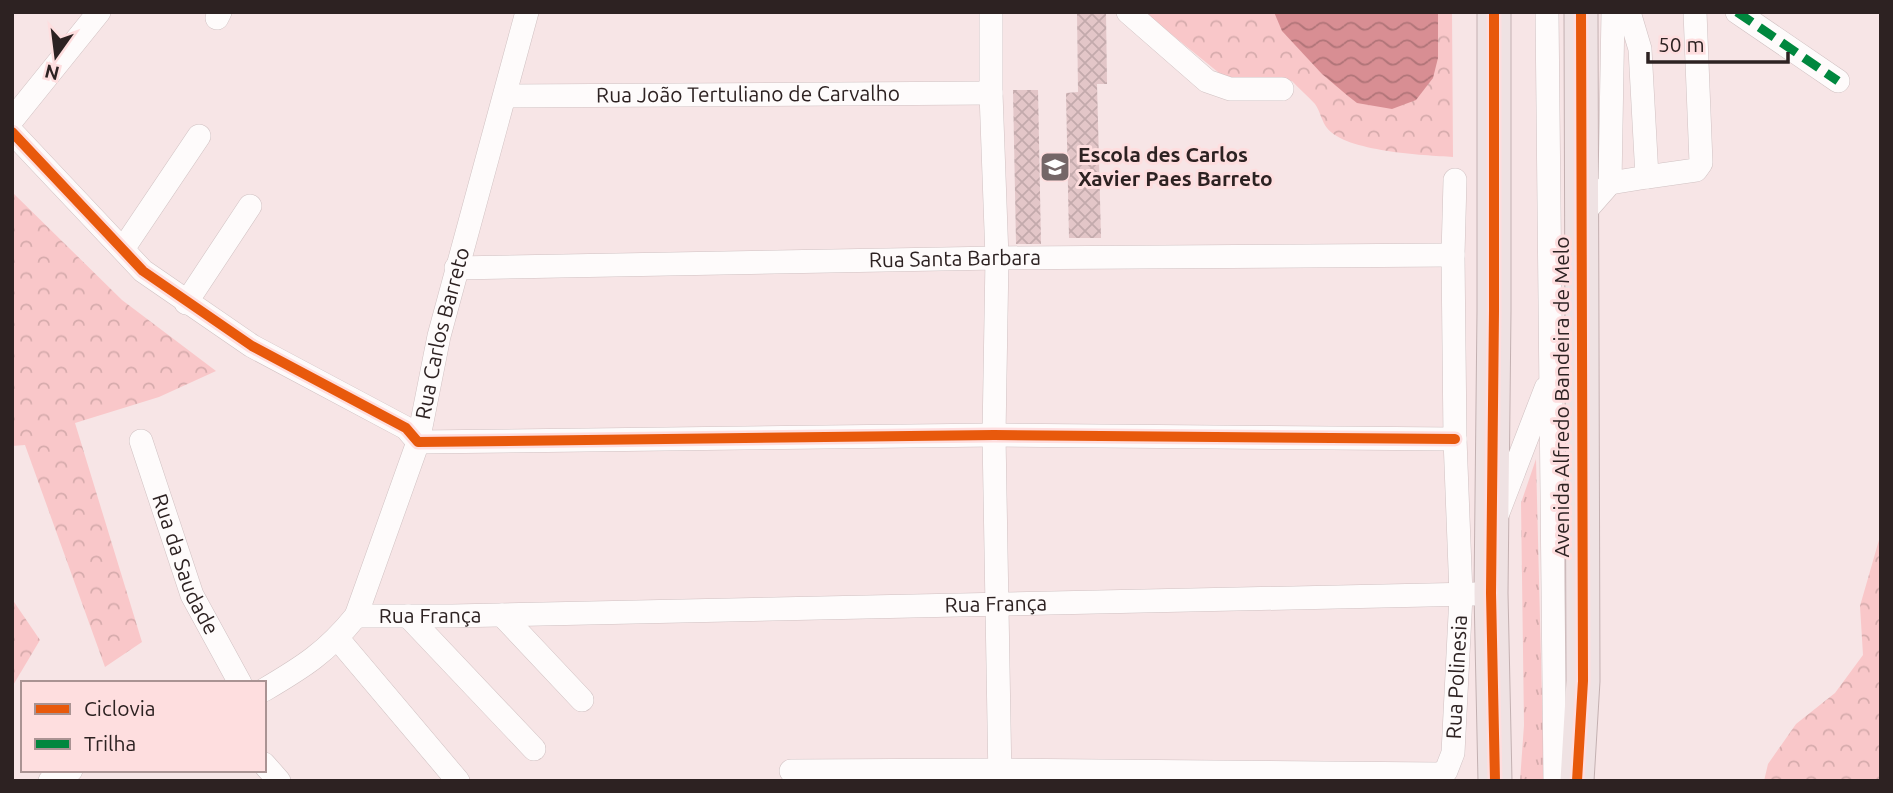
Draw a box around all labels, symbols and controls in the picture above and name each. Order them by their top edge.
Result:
north arrow [21,21,91,91]
scale bar [1648,21,1788,65]
text: 50 m [1658,32,1705,56]
text: N [42,60,61,85]
street label: Rua João Tertuliano de Carvalho [596,81,900,106]
place label: Escola des Carlos Xavier Paes Barreto [1078,142,1273,190]
school or university icon: Escola des Carlos Xavier Paes Barreto [1038,150,1072,184]
street label: Avenida Alfredo Bandeira de Melo [1549,236,1573,558]
street label: Rua Carlos Barreto [410,244,474,421]
street label: Rua Santa Barbara [869,245,1041,271]
street label: Rua da Saudade [148,490,224,638]
street label: Rua França [944,590,1047,616]
street label: Rua França [379,602,482,627]
street label: Rua Polinesia [1441,614,1471,740]
legend [21,681,266,772]
text: Ciclovia [84,696,156,720]
text: Trilha [84,731,136,755]

